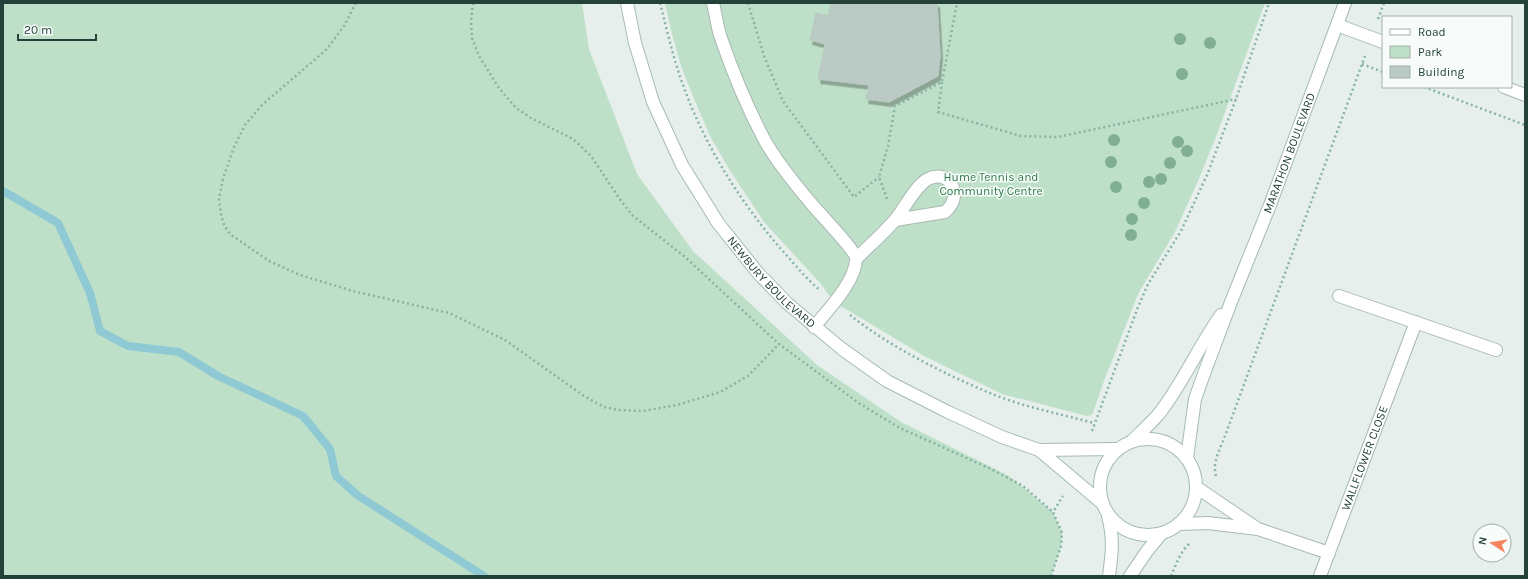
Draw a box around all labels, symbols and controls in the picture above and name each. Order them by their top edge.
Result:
scale bar [18,16,96,42]
legend [1382,16,1512,88]
text: 20 m [24,23,52,37]
text: Road [1418,25,1446,39]
text: Park [1418,45,1443,59]
text: Building [1418,65,1465,79]
street label: MARATHON BOULEVARD [1260,91,1318,215]
park label: Hume Tennis and Community Centre [939,170,1043,198]
street label: NEWBURY BOULEVARD [724,233,818,331]
street label: WALLFLOWER CLOSE [1338,404,1391,512]
north arrow [1472,523,1512,563]
text: N [1476,536,1490,546]

